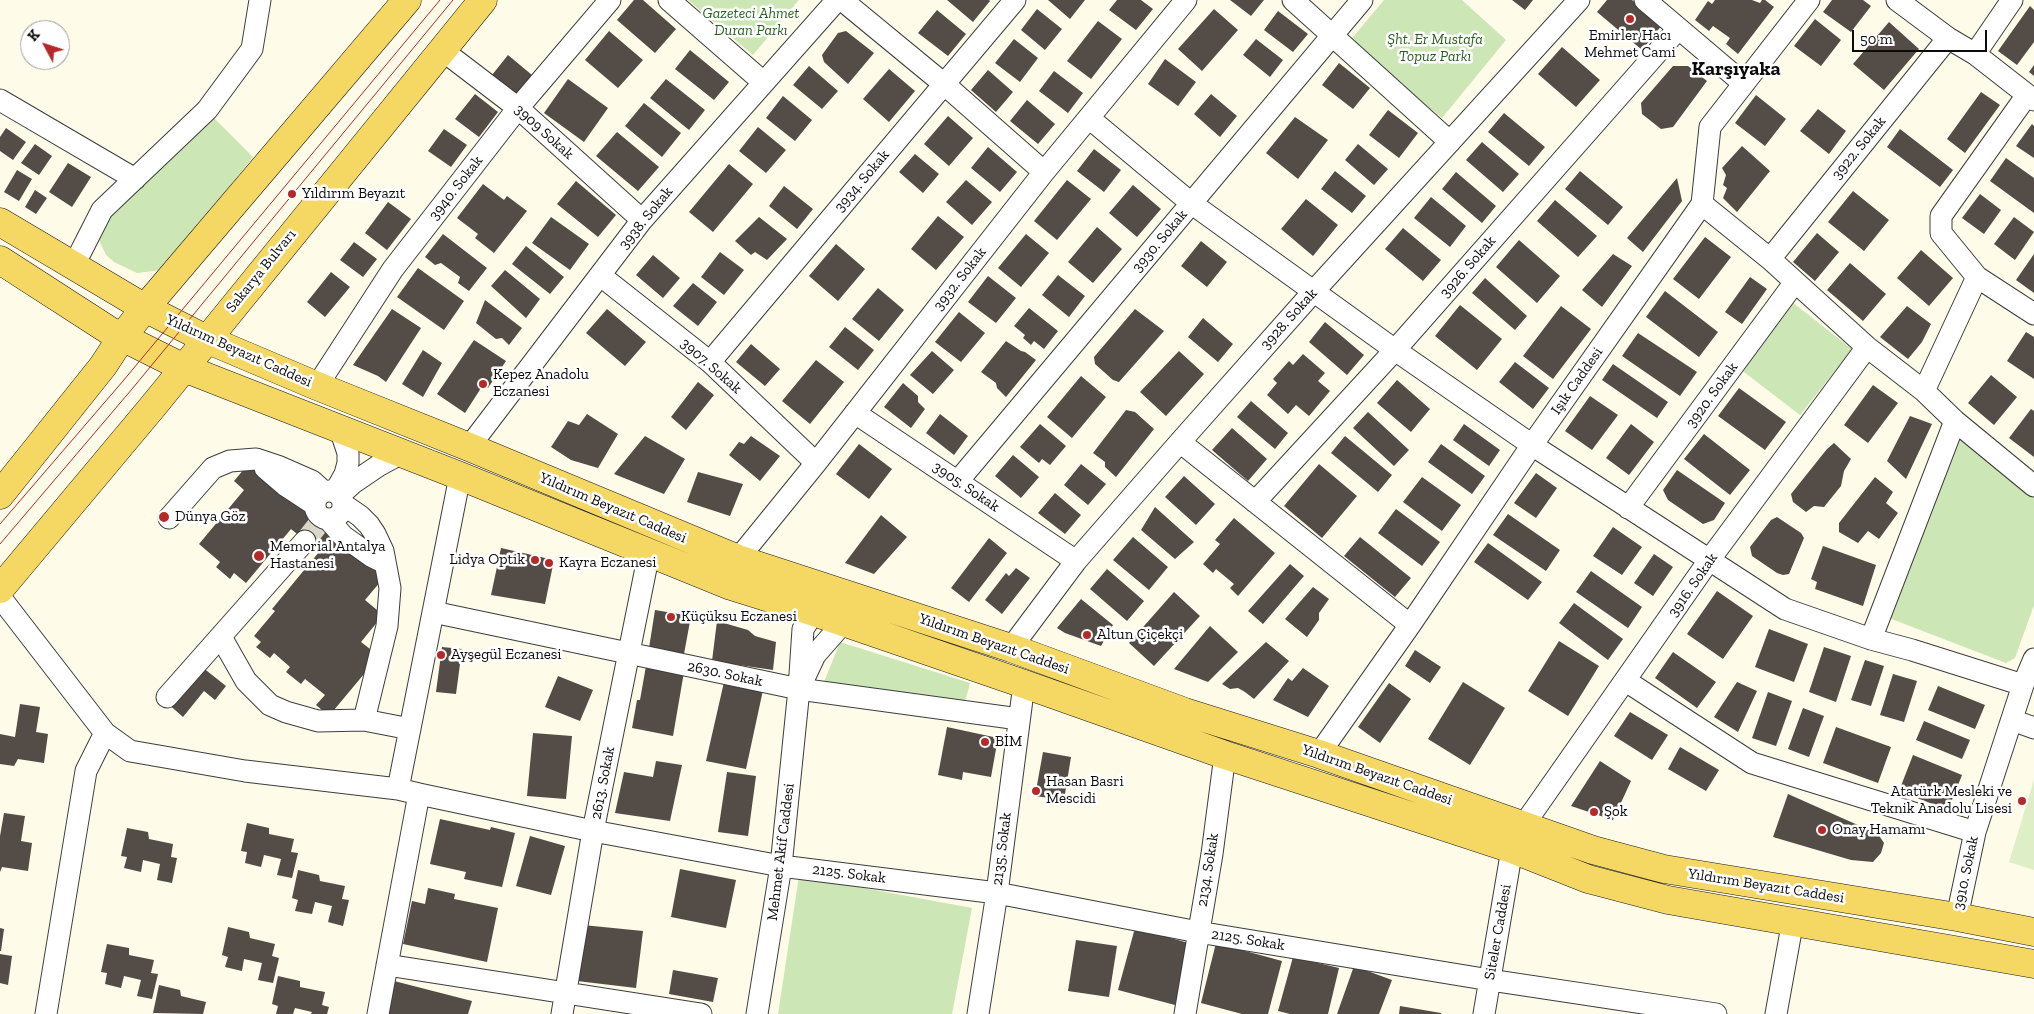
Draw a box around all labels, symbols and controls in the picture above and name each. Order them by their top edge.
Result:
park label: Gazeteci Ahmet Duran Parkı [703,5,799,40]
marker: Emirler Hacı Mehmet Cami [1624,13,1636,25]
north arrow [20,20,70,70]
scale bar [1854,20,1989,52]
text: K [24,27,43,45]
place label: Emirler Hacı Mehmet Cami [1584,27,1676,62]
text: 50 m [1860,30,1893,48]
park label: Şht. Er Mustafa Topuz Parkı [1387,31,1483,66]
district label: Karşıyaka [1691,57,1781,81]
street label: 3909 Sokak [511,101,577,163]
street label: 3922. Sokak [1828,113,1890,183]
street label: 3934. Sokak [831,146,893,216]
street label: 3940. Sokak [425,152,487,224]
street label: 3938. Sokak [615,183,677,253]
place label: Yıldırım Beyazıt [302,185,405,203]
marker: Yıldırım Beyazıt [286,188,298,200]
street label: 3930. Sokak [1129,206,1191,276]
street label: Sakarya Bulvarı [222,226,300,316]
street label: 3926. Sokak [1436,232,1500,302]
street label: 3932. Sokak [930,244,990,314]
street label: 3928. Sokak [1257,285,1321,353]
street label: Yıldırım Beyazıt Caddesi [163,311,315,391]
street label: 3907. Sokak [677,334,745,398]
street label: Işık Caddesi [1547,344,1607,418]
street label: 3920. Sokak [1682,359,1742,431]
place label: Kepez Anadolu Eczanesi [493,366,589,401]
marker: Kepez Anadolu Eczanesi [477,378,489,390]
street label: 3905. Sokak [929,458,1003,516]
street label: Yıldırım Beyazıt Caddesi [537,469,689,547]
place label: Dünya Göz [175,508,246,526]
marker: Dünya Göz [157,510,171,524]
place label: Memorial Antalya Hastanesi [270,538,386,573]
marker: Memorial Antalya Hastanesi [252,549,266,563]
street label: 3916. Sokak [1664,550,1722,620]
place label: Lidya Optik [449,551,525,569]
marker: Lidya Optik [529,554,541,566]
place label: Kayra Eczanesi [559,554,657,572]
marker: Kayra Eczanesi [543,557,555,569]
place label: Küçüksu Eczanesi [681,608,797,626]
street label: Yıldırım Beyazıt Caddesi [916,610,1072,678]
marker: Küçüksu Eczanesi [665,611,677,623]
place label: Altun Çiçekçi [1097,626,1183,644]
marker: Altun Çiçekçi [1081,629,1093,641]
place label: Ayşegül Eczanesi [451,646,562,664]
marker: Ayşegül Eczanesi [435,649,447,661]
street label: 2630. Sokak [686,657,764,691]
place label: BİM [995,733,1022,751]
marker: BİM [979,736,991,748]
street label: Yıldırım Beyazıt Caddesi [1299,741,1455,809]
street label: 2613. Sokak [587,745,619,821]
place label: Hasan Basri Mescidi [1046,773,1124,808]
street label: Mehmet Akif Caddesi [764,782,798,922]
place label: Atatürk Mesleki ve Teknik Anadolu Lisesi [1871,783,2012,818]
marker: Hasan Basri Mescidi [1030,785,1042,797]
marker: Atatürk Mesleki ve Teknik Anadolu Lisesi [2016,795,2028,807]
place label: Şok [1604,803,1627,821]
marker: Şok [1588,806,1600,818]
street label: 2135. Sokak [989,811,1015,887]
place label: Onay Hamamı [1832,821,1925,839]
marker: Onay Hamamı [1816,824,1828,836]
street label: 2134. Sokak [1193,832,1223,908]
street label: 3910. Sokak [1949,835,1983,911]
street label: 2125. Sokak [811,861,887,887]
street label: Yıldırım Beyazıt Caddesi [1687,865,1845,907]
street label: Siteler Caddesi [1481,883,1515,981]
street label: 2125. Sokak [1210,925,1286,955]

